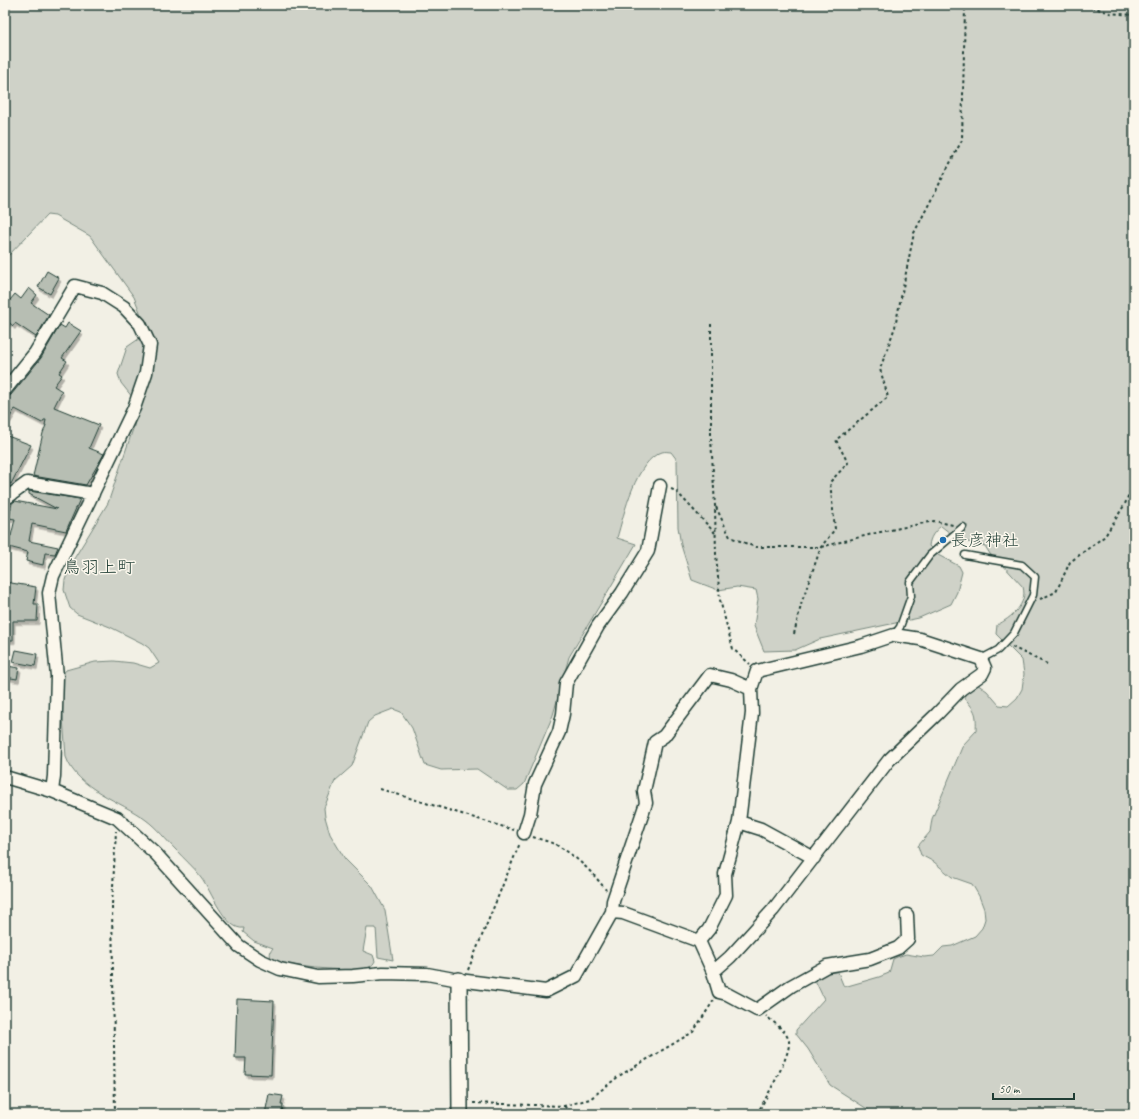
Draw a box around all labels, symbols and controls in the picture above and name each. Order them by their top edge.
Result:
place label: 長彦神社 [951,530,1019,551]
marker: 長彦神社 [938,535,948,545]
district label: 鳥羽上町 [63,556,135,578]
scale bar [993,1075,1074,1101]
text: 50 m [999,1081,1021,1097]

